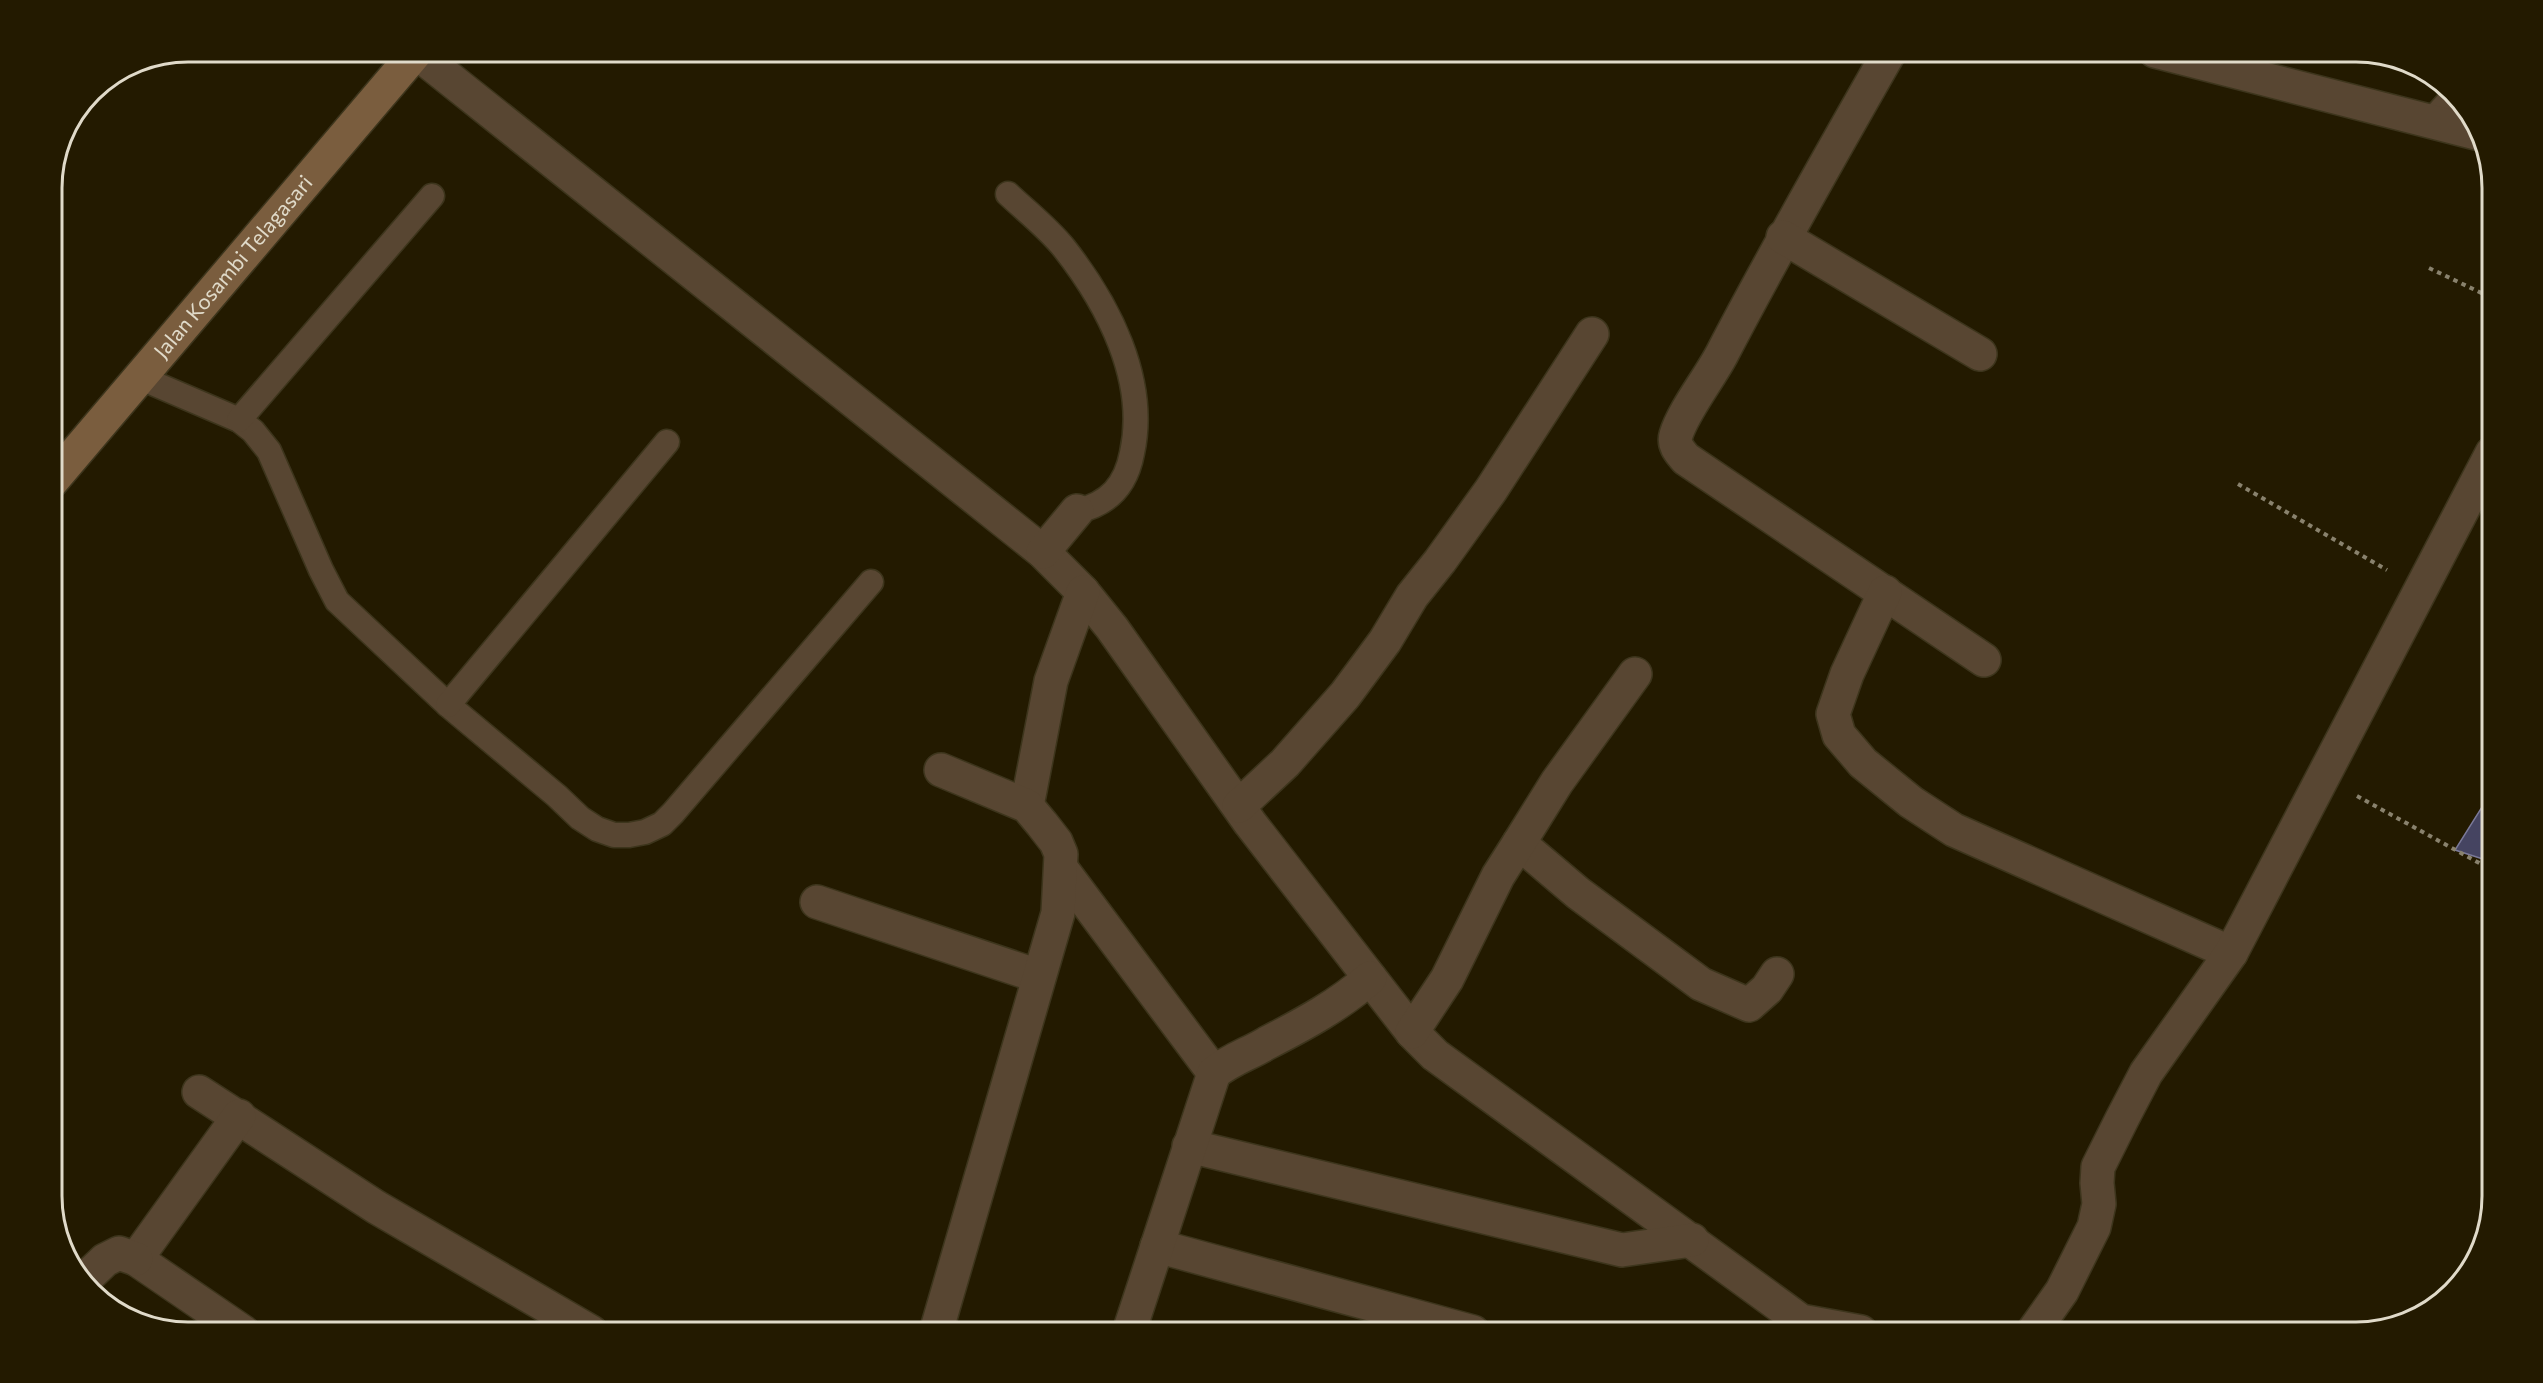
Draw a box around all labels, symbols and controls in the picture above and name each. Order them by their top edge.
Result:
street label: Jalan Kosambi Telagasari [148,170,317,362]

